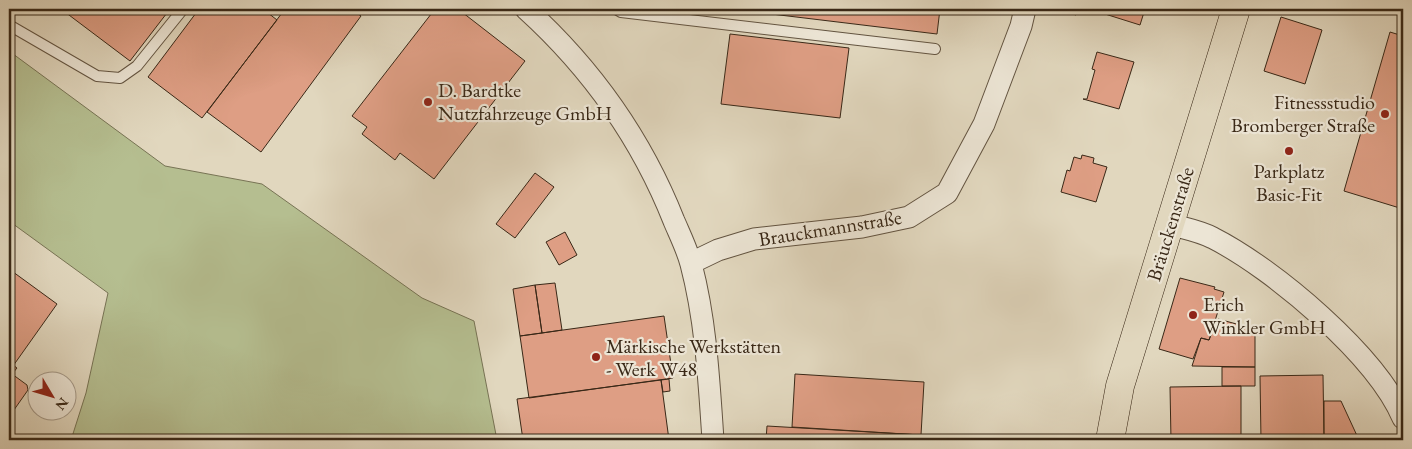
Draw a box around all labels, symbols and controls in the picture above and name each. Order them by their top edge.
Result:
place label: D. Bardtke Nutzfahrzeuge GmbH [438,77,612,126]
place label: Fitnessstudio Bromberger Straße [1231,89,1375,138]
marker: D. Bardtke Nutzfahrzeuge GmbH [422,96,434,108]
marker: Fitnessstudio Bromberger Straße [1379,108,1391,120]
marker: Parkplatz Basic-Fit [1283,145,1295,157]
place label: Parkplatz Basic-Fit [1254,158,1325,207]
street label: Bräuckenstraße [1140,164,1200,284]
street label: Brauckmannstraße [757,204,904,252]
place label: Erich Winkler GmbH [1203,291,1326,340]
marker: Erich Winkler GmbH [1187,309,1199,321]
place label: Märkische Werkstätten - Werk W48 [606,333,782,382]
marker: Märkische Werkstätten - Werk W48 [590,351,602,363]
north arrow [28,372,78,422]
text: N [51,394,73,415]

